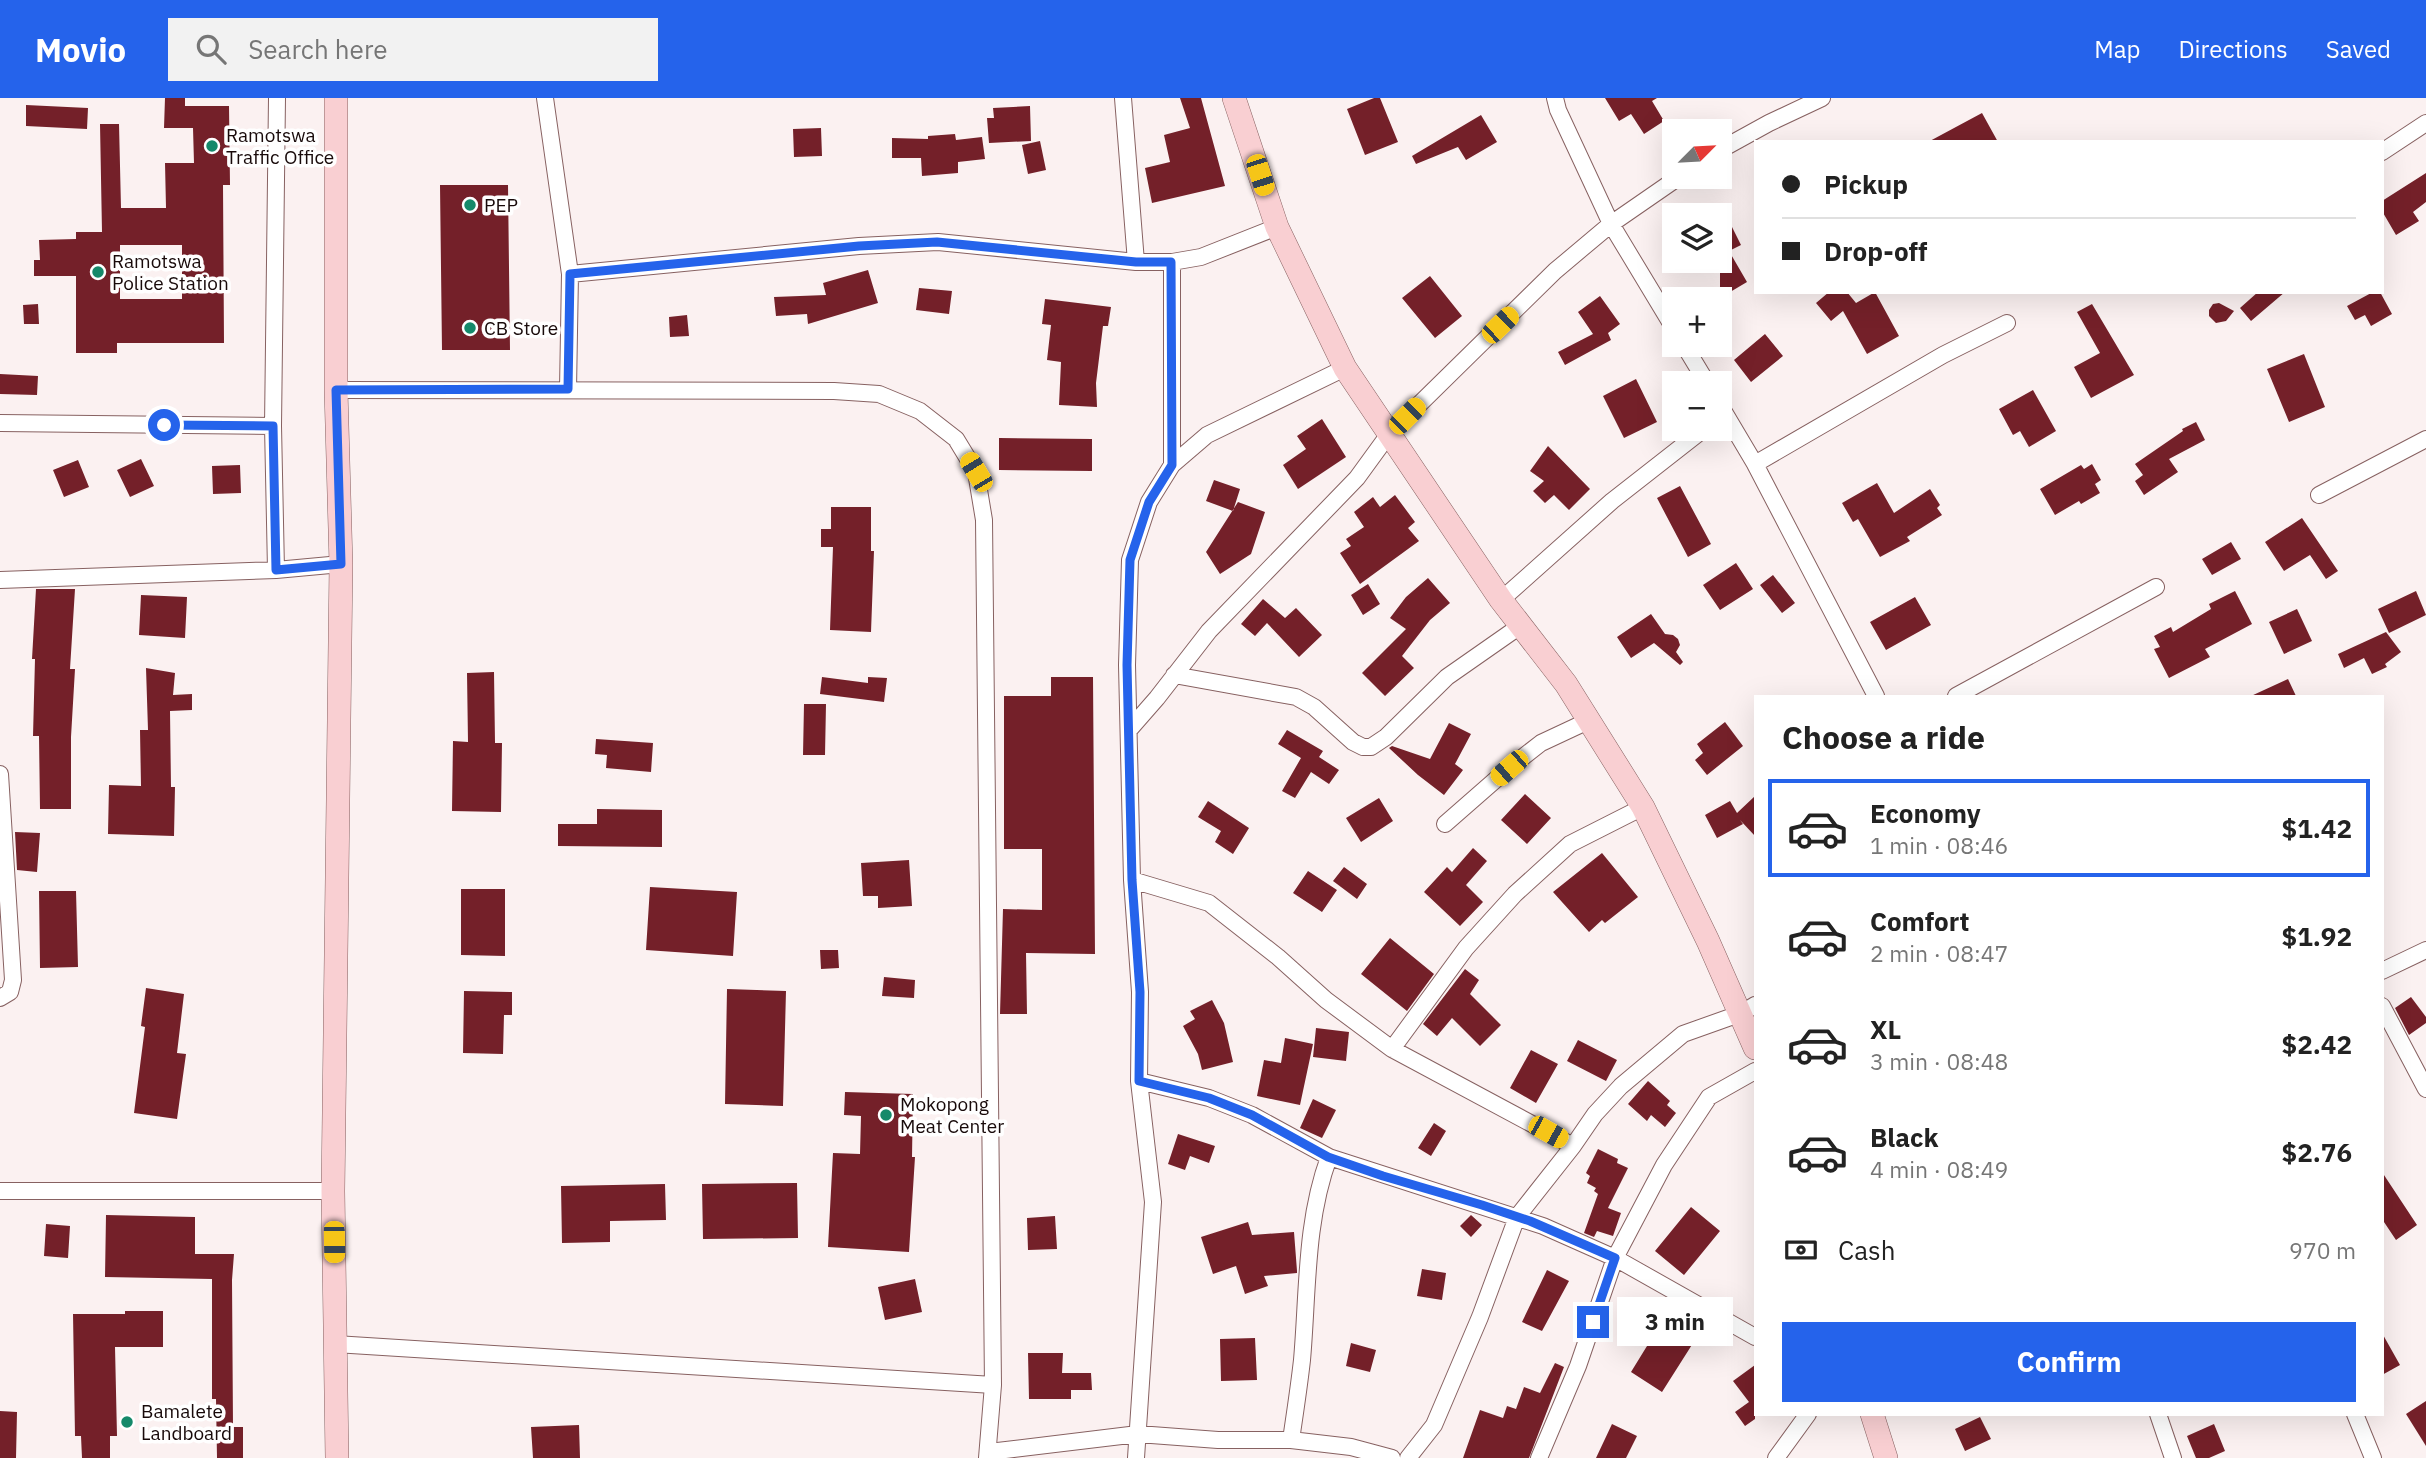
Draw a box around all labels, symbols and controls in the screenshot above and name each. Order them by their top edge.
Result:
search box [168,18,658,81]
text: Movio [35,28,126,71]
icon: search [192,30,230,68]
text: Search here [248,32,388,66]
text: Map [2094,33,2140,65]
text: Directions [2178,33,2288,65]
text: Saved [2326,33,2391,65]
north arrow [1662,119,1732,189]
map controls [1662,119,1732,441]
place label: Ramotswa Traffic Office [226,123,334,169]
marker: Ramotswa Traffic Office [204,138,220,154]
car [1244,152,1277,198]
text: Pickup [1824,167,1908,201]
place label: PEP [484,193,518,217]
marker: PEP [462,197,478,213]
button: layers [1662,203,1732,273]
text: Drop-off [1824,234,1927,268]
place label: Ramotswa Police Station [112,249,229,295]
marker: Ramotswa Police Station [90,264,106,280]
button: + [1662,287,1732,357]
car [1478,303,1523,347]
place label: CB Store [484,316,558,340]
marker: CB Store [462,320,478,336]
button: − [1662,371,1732,441]
car [1385,394,1430,438]
route start [148,409,180,441]
car [957,449,996,495]
text: Choose a ride [1782,716,1985,758]
car [1487,746,1532,790]
text: Economy [1870,796,1981,830]
icon: car [1786,797,1849,860]
text: $1.42 [2282,811,2352,845]
text: 1 min · 08:46 [1870,830,2008,860]
text: Comfort [1870,904,1969,938]
icon: car [1786,905,1849,968]
text: $1.92 [2282,919,2352,953]
text: 2 min · 08:47 [1870,938,2008,968]
text: XL [1870,1012,1901,1046]
icon: car [1786,1013,1849,1076]
text: $2.42 [2282,1027,2352,1061]
text: 3 min · 08:48 [1870,1046,2008,1076]
place label: Mokopong Meat Center [900,1092,1004,1138]
marker: Mokopong Meat Center [878,1107,894,1123]
car [1525,1113,1572,1151]
text: Black [1870,1120,1938,1154]
icon: car [1786,1121,1849,1184]
text: $2.76 [2282,1135,2352,1169]
text: 4 min · 08:49 [1870,1154,2008,1184]
car [324,1221,345,1263]
icon: cash [1782,1231,1820,1269]
text: Cash [1838,1233,1895,1267]
text: 970 m [2289,1235,2356,1265]
callout: 3 min [1618,1298,1733,1346]
route end [1577,1306,1609,1338]
text: 3 min [1645,1306,1705,1336]
button: Confirm [1782,1322,2356,1402]
place label: Bamalete Landboard [141,1399,232,1445]
marker: Bamalete Landboard [119,1414,135,1430]

